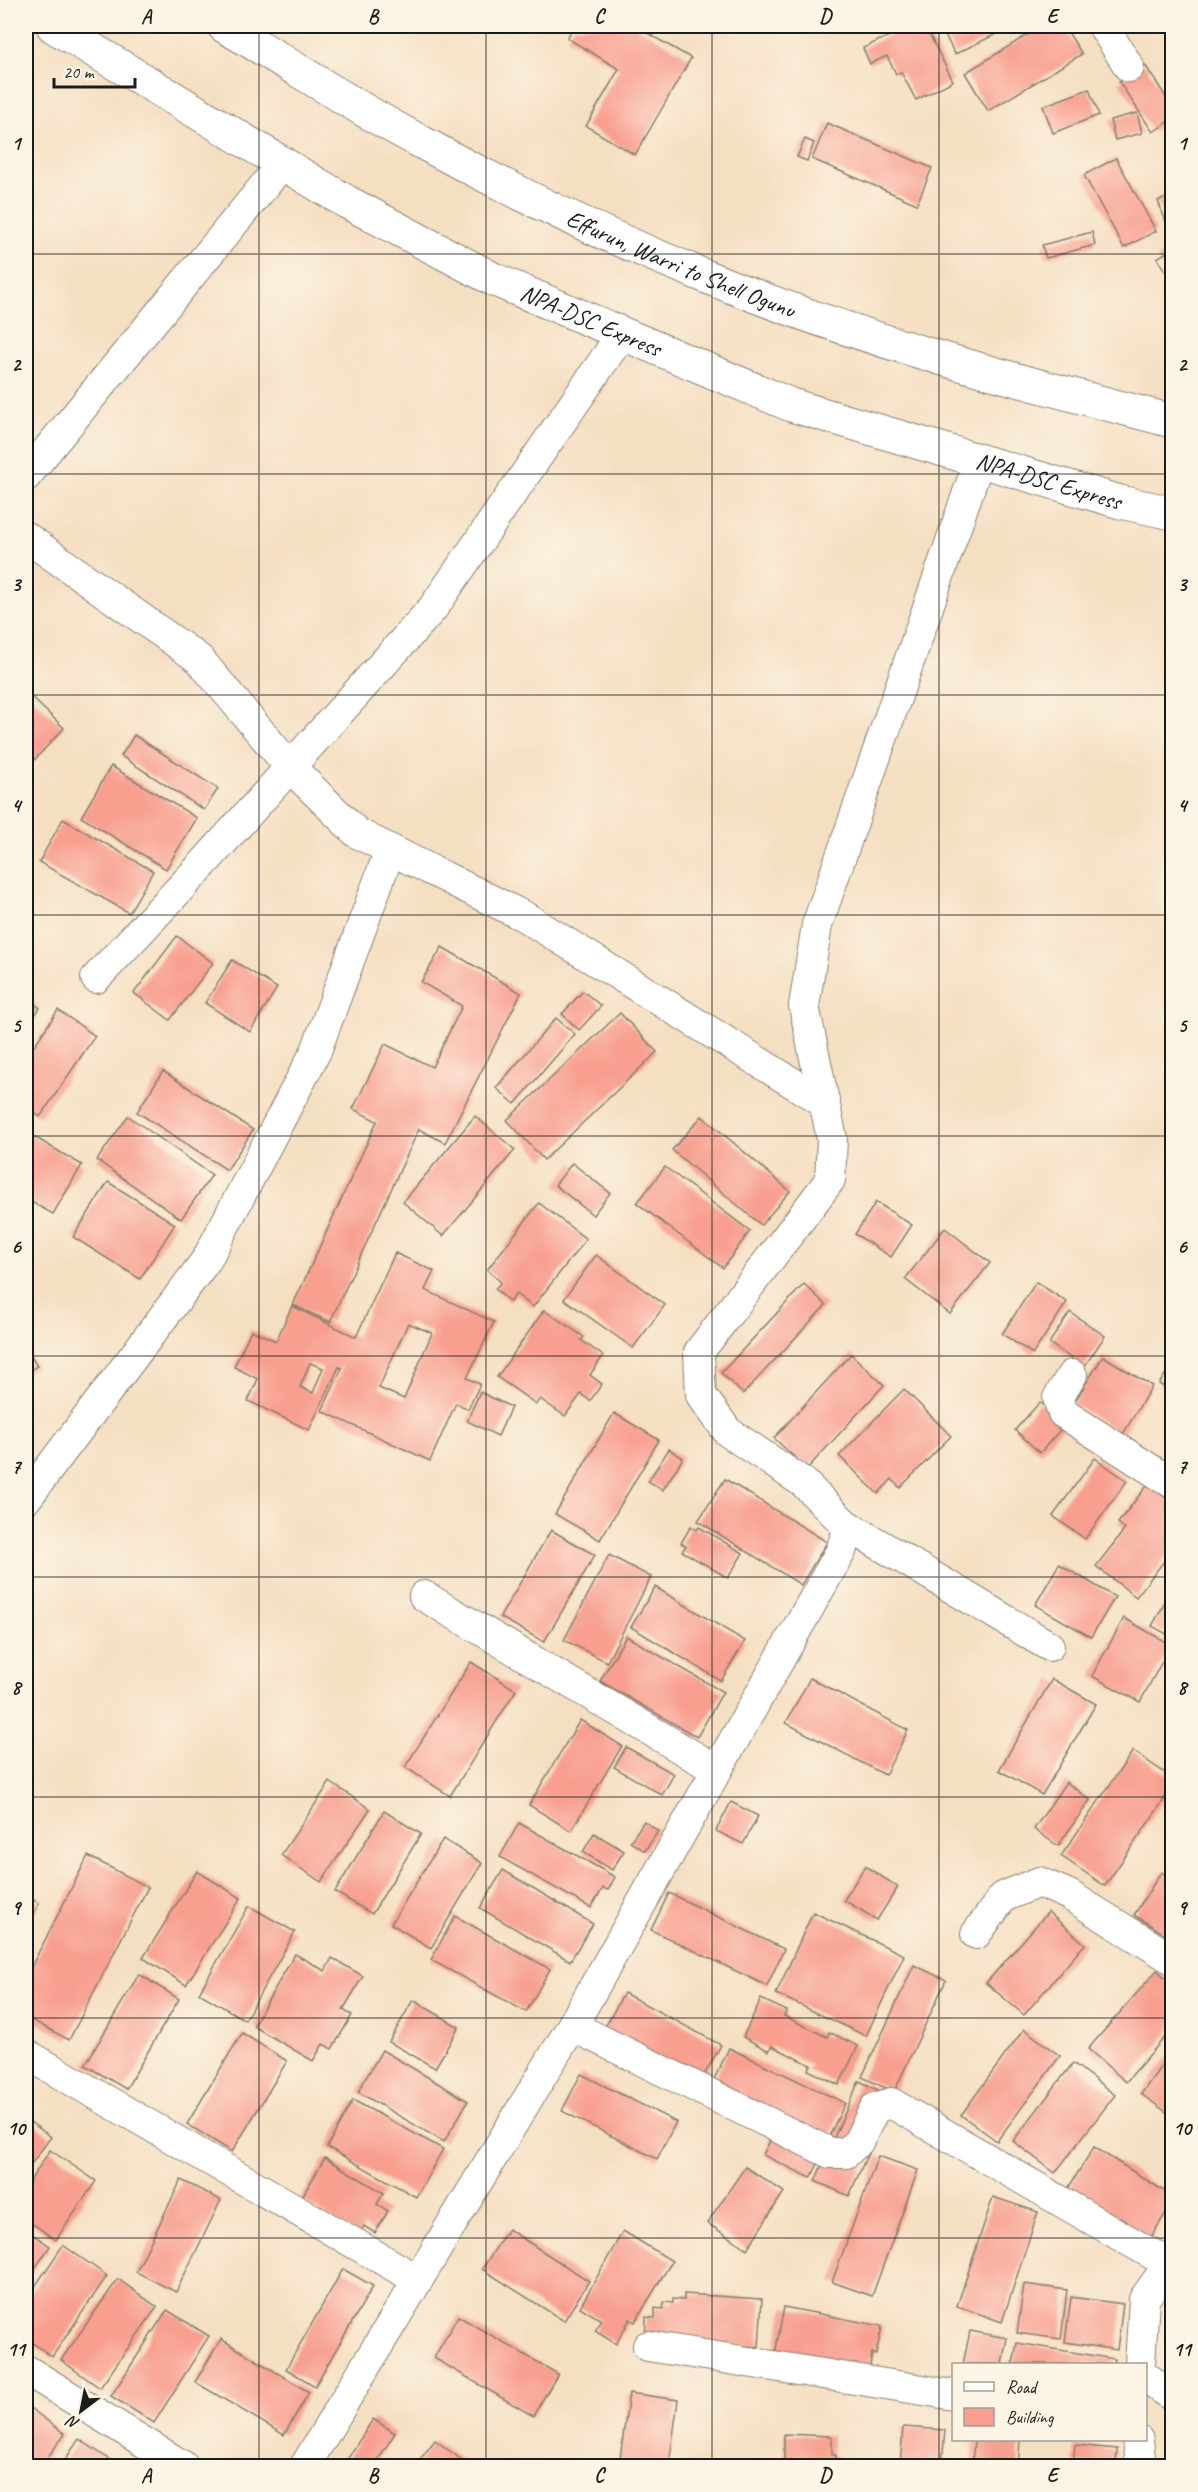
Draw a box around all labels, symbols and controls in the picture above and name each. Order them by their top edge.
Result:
text: A [141,4,153,29]
text: B [368,4,380,29]
text: C [594,4,606,29]
text: D [819,4,833,29]
text: E [1047,4,1061,29]
scale bar [54,51,135,89]
text: 20 m [63,61,96,83]
text: 1 [12,131,23,156]
text: 1 [1178,131,1189,156]
street label: Effurun, Warri to Shell Ogunu [562,203,801,325]
street label: NPA-DSC Express [516,277,667,364]
text: 2 [12,352,23,377]
text: 2 [1178,352,1189,377]
street label: NPA-DSC Express [973,445,1127,517]
text: 3 [12,572,23,597]
text: 3 [1178,572,1189,597]
text: 4 [12,793,24,818]
text: 4 [1178,793,1190,818]
text: 5 [12,1013,23,1038]
text: 5 [1178,1013,1189,1038]
text: 6 [11,1234,22,1259]
text: 6 [1177,1234,1188,1259]
text: 7 [12,1454,23,1479]
text: 7 [1178,1454,1189,1479]
text: 8 [12,1675,24,1700]
text: 8 [1178,1675,1190,1700]
text: 9 [12,1895,23,1920]
text: 9 [1178,1895,1189,1920]
text: 10 [7,2116,27,2141]
text: 10 [1173,2116,1193,2141]
text: 11 [7,2337,27,2362]
text: 11 [1173,2337,1193,2362]
legend [952,2363,1147,2441]
text: Road [1006,2376,1039,2398]
north arrow [51,2381,111,2441]
text: Building [1006,2406,1055,2428]
text: N [61,2410,83,2434]
text: A [141,2463,153,2488]
text: B [368,2463,380,2488]
text: C [594,2463,606,2488]
text: D [819,2463,833,2488]
text: E [1047,2463,1061,2488]

